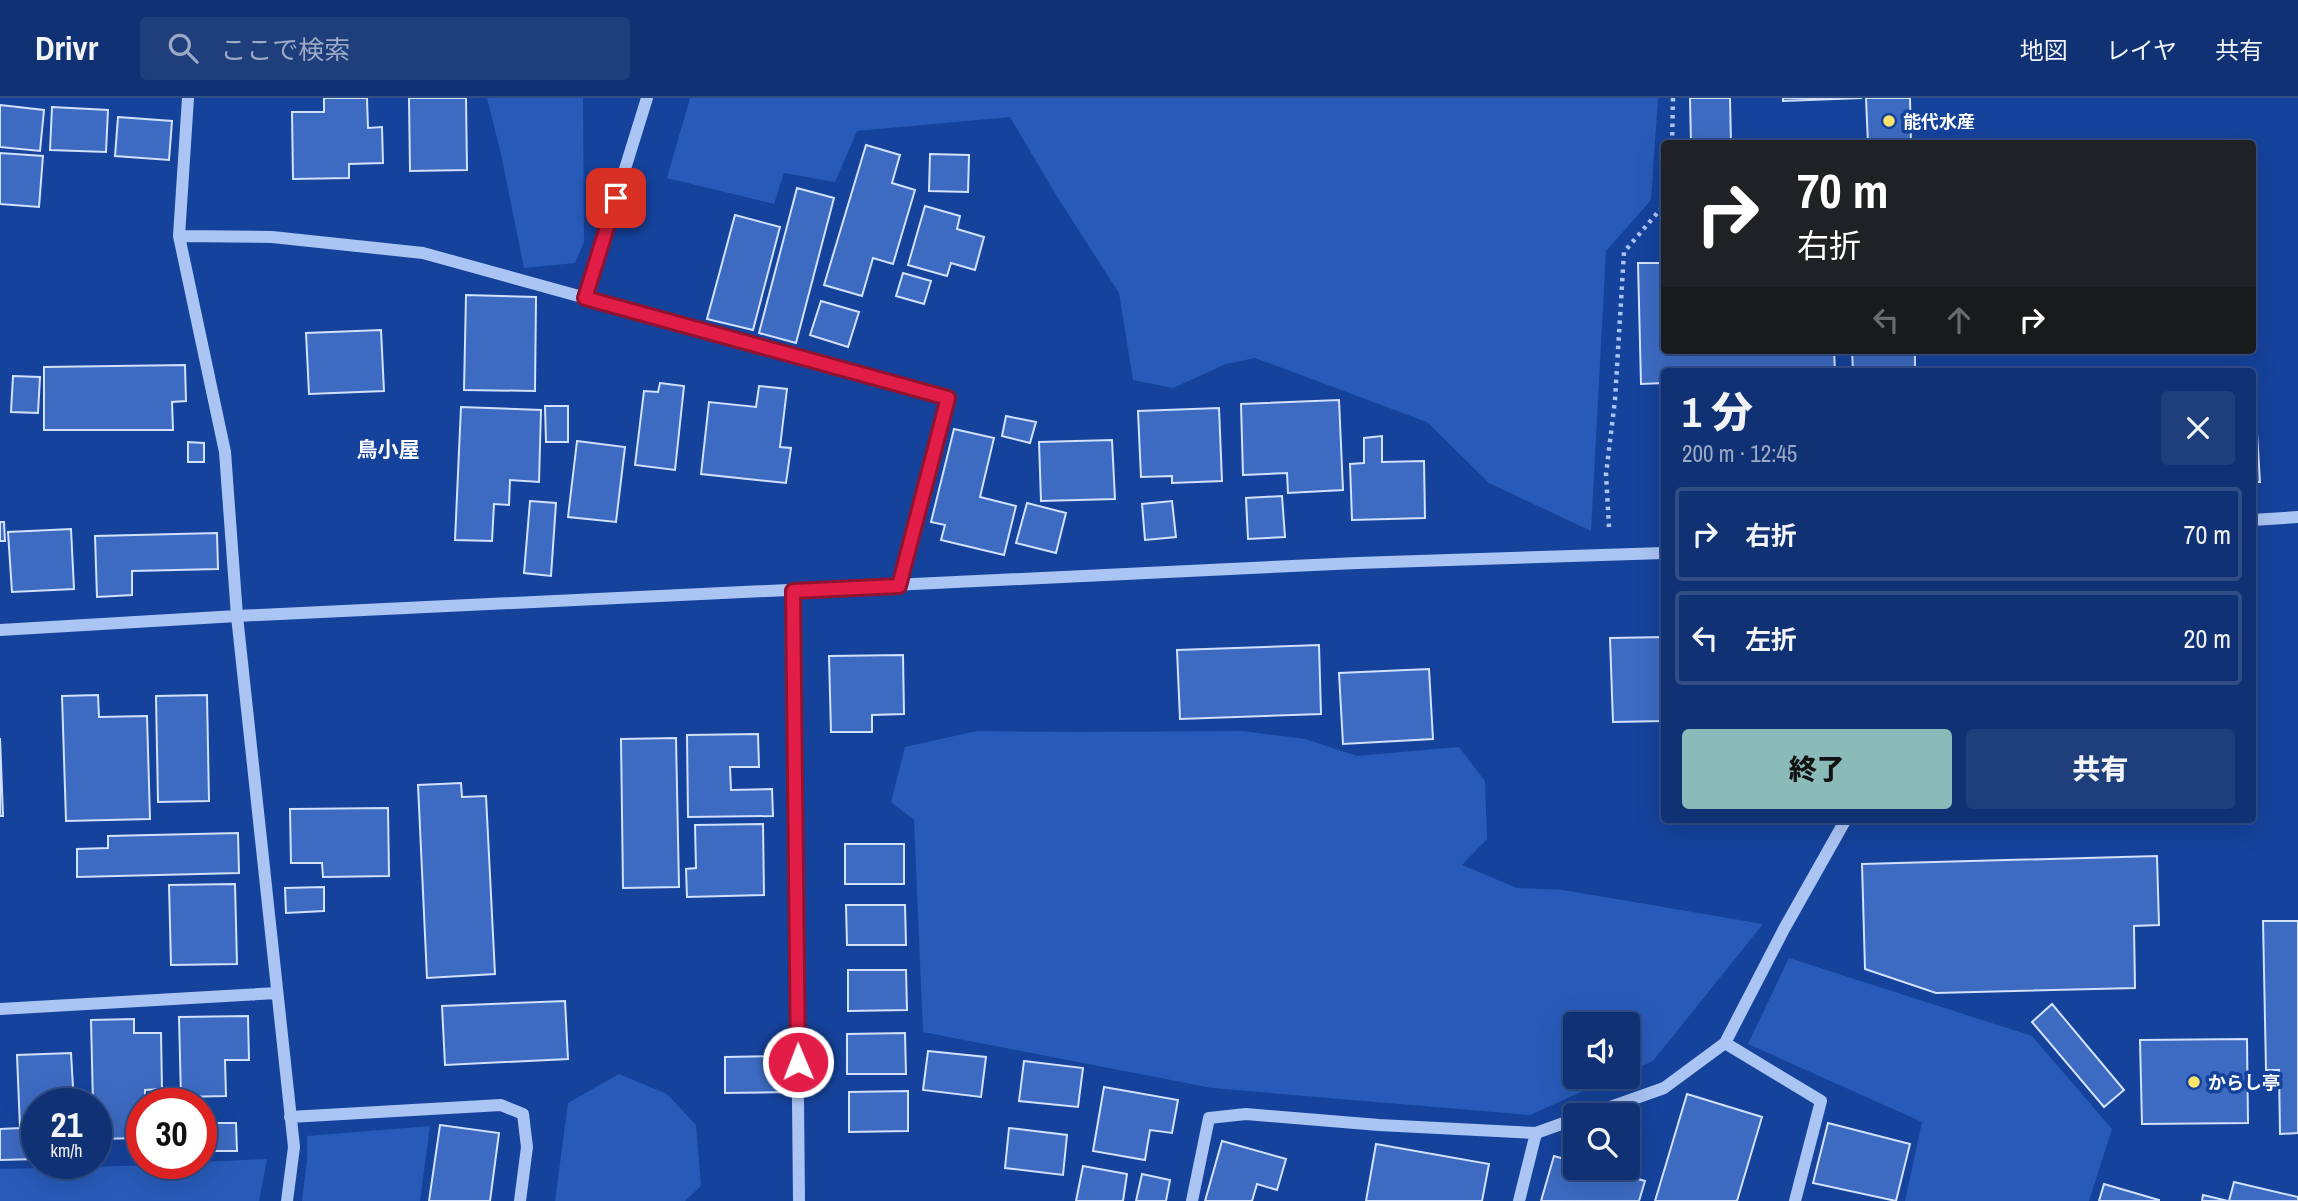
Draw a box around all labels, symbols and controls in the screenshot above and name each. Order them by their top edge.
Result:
search box [140,17,630,80]
text: Drivr [35,26,98,70]
icon: search [164,29,202,67]
text: ここで検索 [220,32,350,67]
text: 地図 [2020,34,2068,66]
text: レイヤ [2106,34,2177,66]
text: 共有 [2215,34,2263,66]
place label: 能代水産 [1903,109,1975,134]
marker: 能代水産 [1881,113,1897,129]
text: 70 m [1797,157,1889,223]
pin [586,168,646,228]
icon: right [1682,168,1773,259]
icon: arrive [597,179,635,217]
text: 右折 [1797,224,1861,267]
icon: left [1867,301,1905,339]
icon: ahead [1940,301,1978,339]
icon: right [2013,301,2051,339]
text: 1 分 [1682,384,1753,440]
button: close [2161,391,2235,465]
district label: 鳥小屋 [357,435,420,464]
text: 200 m · 12:45 [1682,438,1797,469]
icon: right [1686,515,1724,553]
text: 70 m [2184,517,2231,552]
text: 右折 [1745,518,1797,553]
icon: left [1686,619,1724,657]
text: 20 m [2184,621,2231,656]
text: 左折 [1745,622,1797,657]
button: 終了 [1682,729,1952,809]
button: 共有 [1966,729,2235,809]
map controls [1563,1012,1640,1180]
button: sound [1563,1012,1640,1089]
position arrow [761,1025,835,1099]
place label: からし亭 [2208,1070,2280,1095]
marker: からし亭 [2186,1074,2202,1090]
speed limit sign: 30 [126,1088,217,1179]
text: 21 [51,1101,82,1148]
button: search [1563,1103,1640,1180]
text: km/h [51,1138,83,1163]

